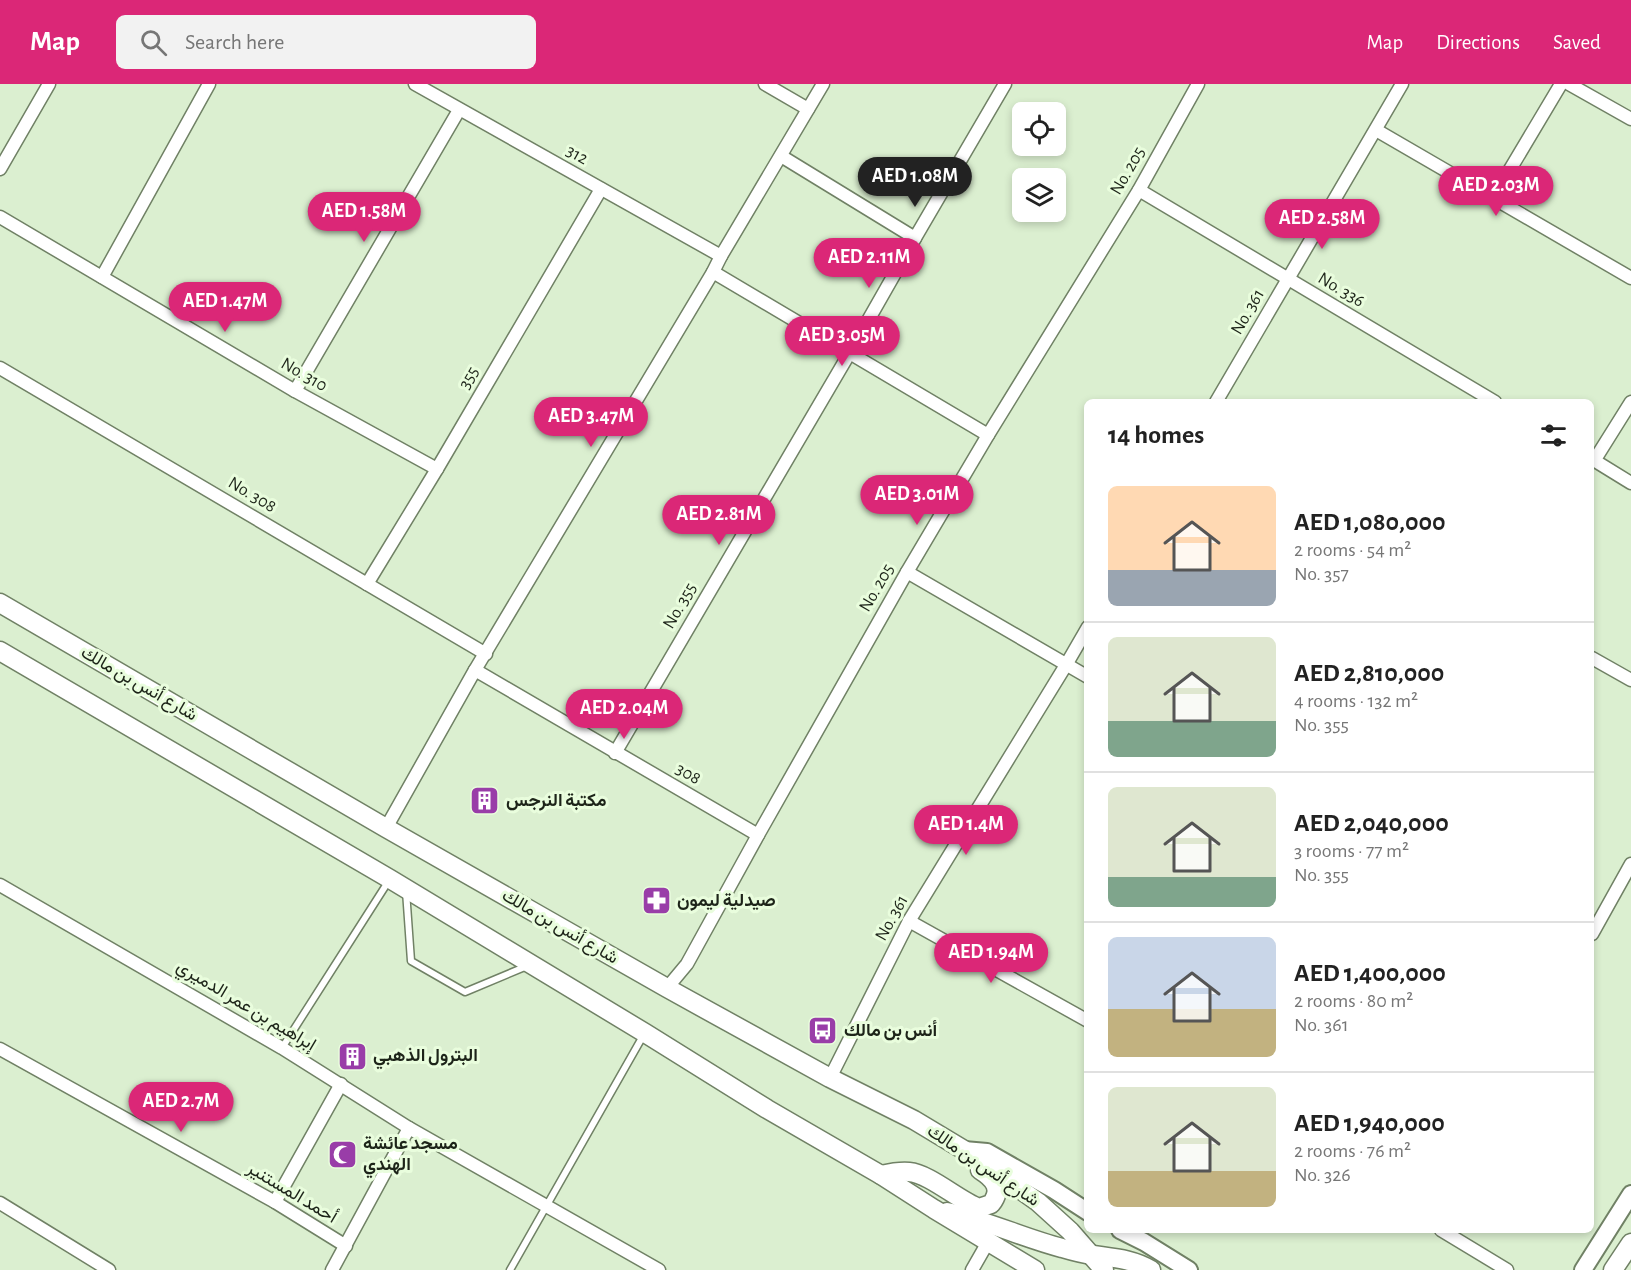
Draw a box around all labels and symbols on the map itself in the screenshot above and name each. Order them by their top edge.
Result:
street label: 312 [563,142,591,168]
street label: No. 205 [1107,144,1149,198]
pin: AED 1.08M [846,157,984,208]
pin: AED 2.03M [1427,166,1565,217]
pin: AED 1.58M [295,192,433,243]
pin: AED 2.58M [1253,199,1391,250]
pin: AED 2.11M [800,238,938,289]
street label: No. 336 [1315,269,1367,311]
pin: AED 1.47M [156,282,294,333]
street label: No. 361 [1228,286,1268,338]
pin: AED 3.05M [773,316,911,367]
street label: No. 310 [278,355,330,395]
street label: 355 [456,364,482,392]
pin: AED 3.47M [522,397,660,448]
street label: No. 308 [225,474,279,516]
pin: AED 3.01M [848,475,986,526]
pin: AED 2.81M [650,495,788,546]
street label: No. 205 [856,561,898,615]
street label: No. 355 [660,580,700,632]
street label: شارع أنس بن مالك [77,642,201,726]
pin: AED 2.04M [555,689,693,740]
street label: 308 [672,760,704,788]
building icon: مكتبة النرجس [469,785,501,817]
place label: مكتبة النرجس [506,792,607,811]
pin: AED 1.4M [904,805,1028,856]
street label: شارع أنس بن مالك [498,885,622,969]
pharmacy icon: صيدلية ليمون [640,885,672,917]
place label: صيدلية ليمون [677,892,776,911]
street label: No. 361 [872,892,912,944]
pin: AED 1.94M [922,933,1060,984]
street label: إبراهيم بن عمر الدميري [171,957,319,1059]
bus stop icon: أنس بن مالك [807,1015,839,1047]
place label: أنس بن مالك [844,1020,938,1041]
building icon: البترول الذهبي [336,1040,368,1072]
place label: البترول الذهبي [373,1047,478,1070]
pin: AED 2.7M [119,1082,243,1133]
street label: شارع أنس بن مالك [923,1120,1043,1212]
place label: مسجد عائشة الهندي [363,1135,458,1179]
mosque icon: مسجد عائشة الهندي [326,1138,358,1170]
street label: أحمد المستنير [243,1157,341,1228]

